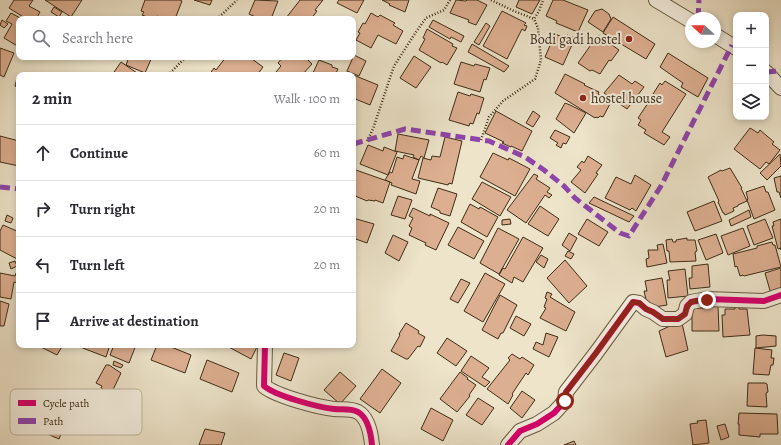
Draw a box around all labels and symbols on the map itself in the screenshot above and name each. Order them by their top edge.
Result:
north arrow [685,12,721,48]
place label: Bodi gadi hostel [530,30,622,49]
marker: Bodi gadi hostel [624,34,634,44]
place label: hostel house [591,89,662,108]
marker: hostel house [578,93,588,103]
route end [698,291,716,309]
legend [10,389,142,435]
route start [556,392,574,410]
text: Cycle path [43,396,90,411]
text: Path [43,414,64,429]

